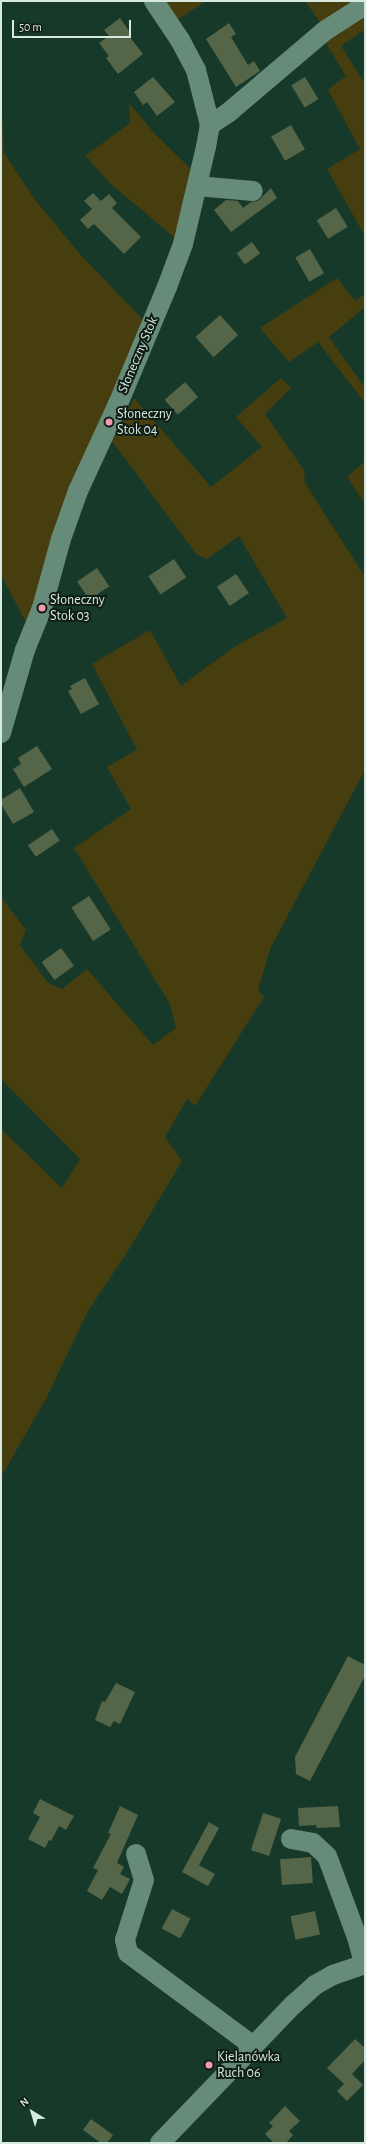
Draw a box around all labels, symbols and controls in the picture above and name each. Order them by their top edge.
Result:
scale bar [14,12,133,38]
text: 50 m [19,21,42,33]
street label: Słoneczny Stok [114,314,162,396]
place label: Słoneczny Stok 04 [117,406,172,438]
marker: Słoneczny Stok 04 [104,417,114,427]
place label: Słoneczny Stok 03 [50,592,105,624]
marker: Słoneczny Stok 03 [37,603,47,613]
place label: Kielanówka Ruch 06 [217,2049,280,2082]
marker: Kielanówka Ruch 06 [204,2060,214,2070]
north arrow [12,2092,52,2132]
text: N [18,2095,31,2109]

